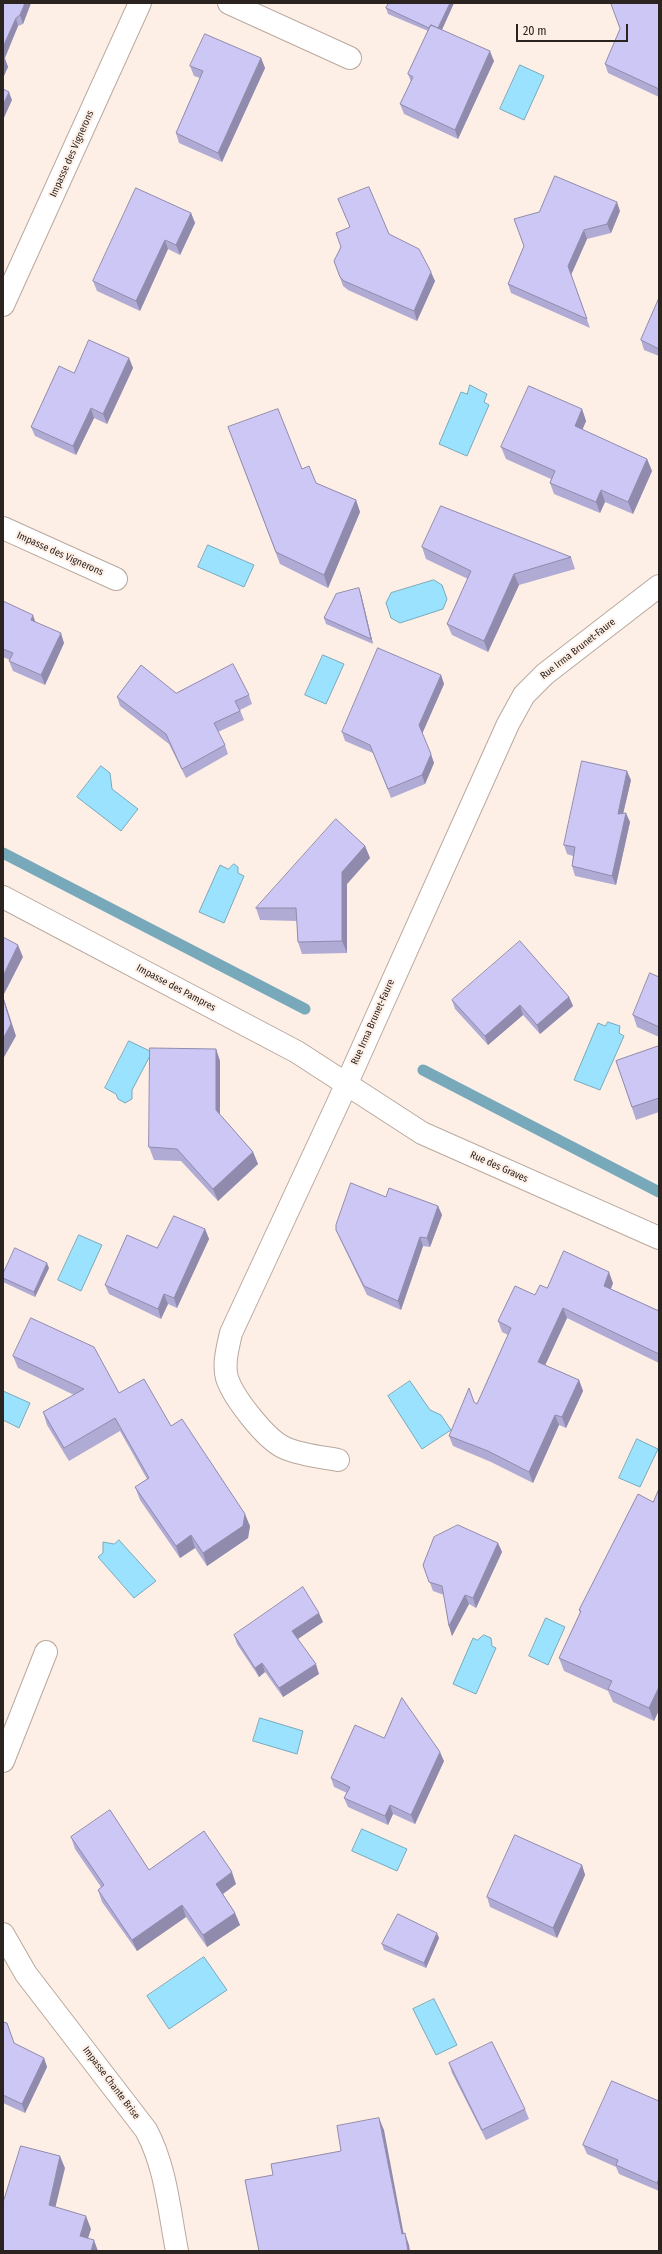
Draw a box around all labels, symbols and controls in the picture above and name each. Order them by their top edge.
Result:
scale bar [518,16,630,42]
text: 20 m [523,24,547,38]
street label: Impasse des Vignerons [47,109,97,199]
street label: Impasse des Vignerons [15,529,105,579]
street label: Rue Irma Brunet-Faure [538,616,618,682]
street label: Impasse des Pampres [134,962,218,1014]
street label: Rue Irma Brunet-Faure [349,978,397,1066]
street label: Rue des Graves [468,1149,530,1185]
street label: Impasse Chante Brise [80,2044,142,2122]

